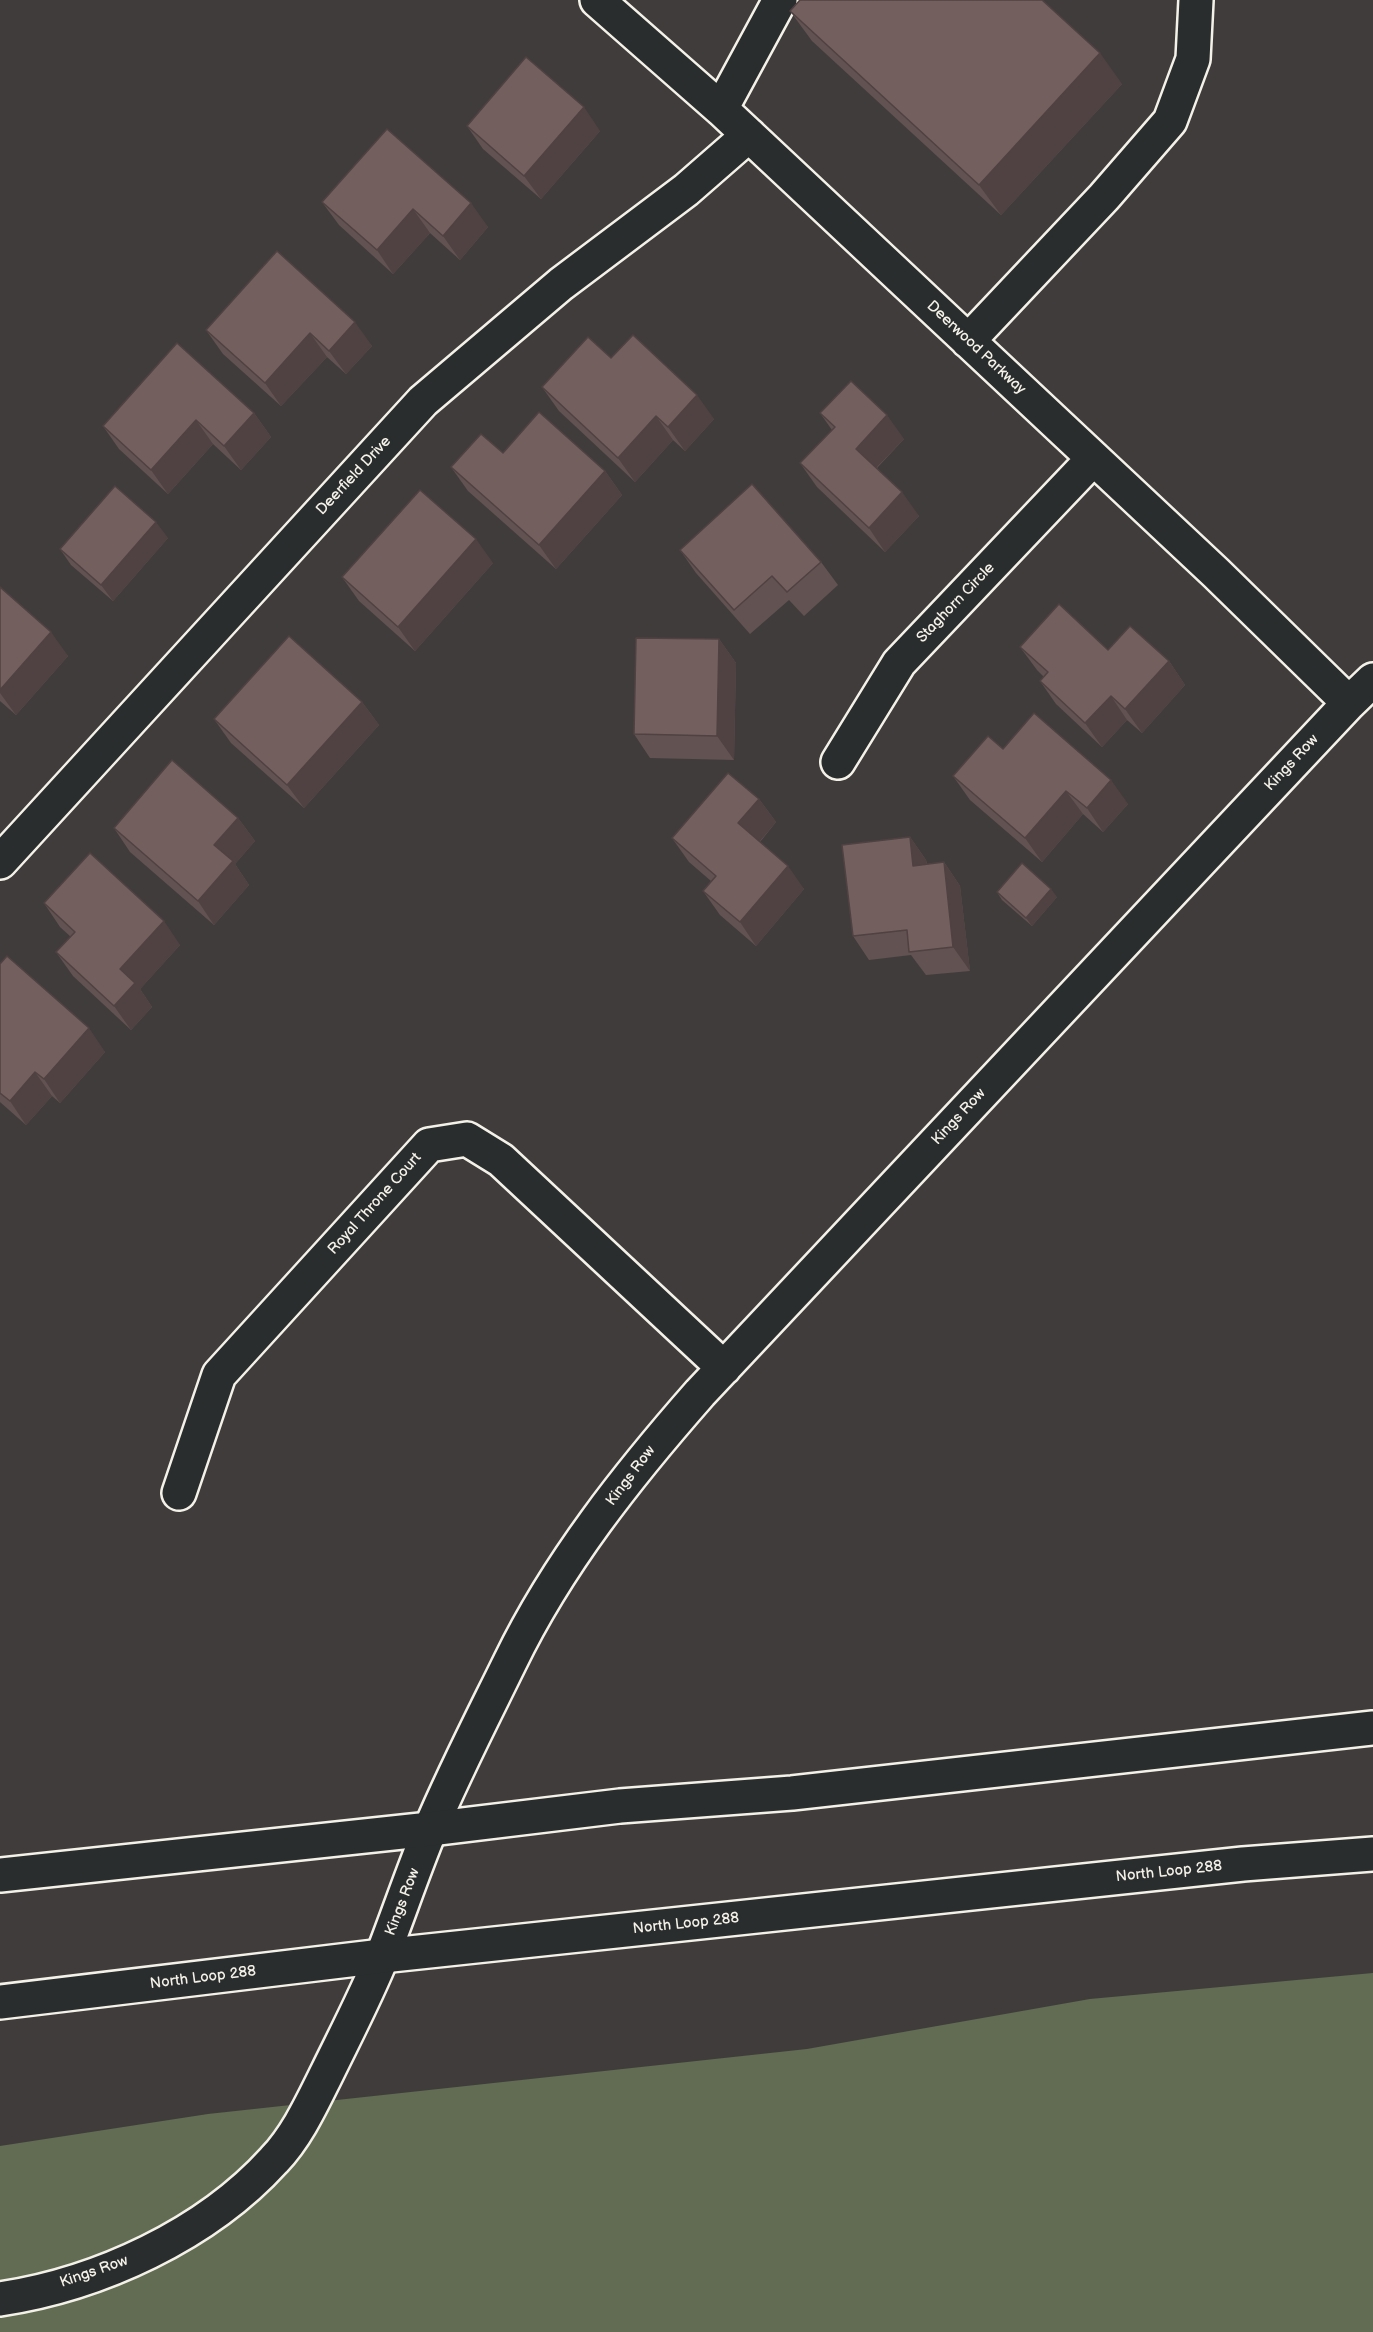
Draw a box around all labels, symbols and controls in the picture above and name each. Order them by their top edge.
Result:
street label: Deerwood Parkway [923,297,1029,399]
street label: Deerfield Drive [313,433,395,519]
street label: Staghorn Circle [913,559,999,647]
street label: Kings Row [1261,731,1323,795]
street label: Kings Row [928,1085,990,1149]
street label: Royal Throne Court [325,1149,425,1259]
street label: Kings Row [602,1442,660,1510]
street label: North Loop 288 [1115,1857,1223,1887]
street label: Kings Row [382,1866,424,1938]
street label: North Loop 288 [632,1909,740,1939]
street label: North Loop 288 [149,1963,257,1993]
street label: Kings Row [58,2252,130,2292]

